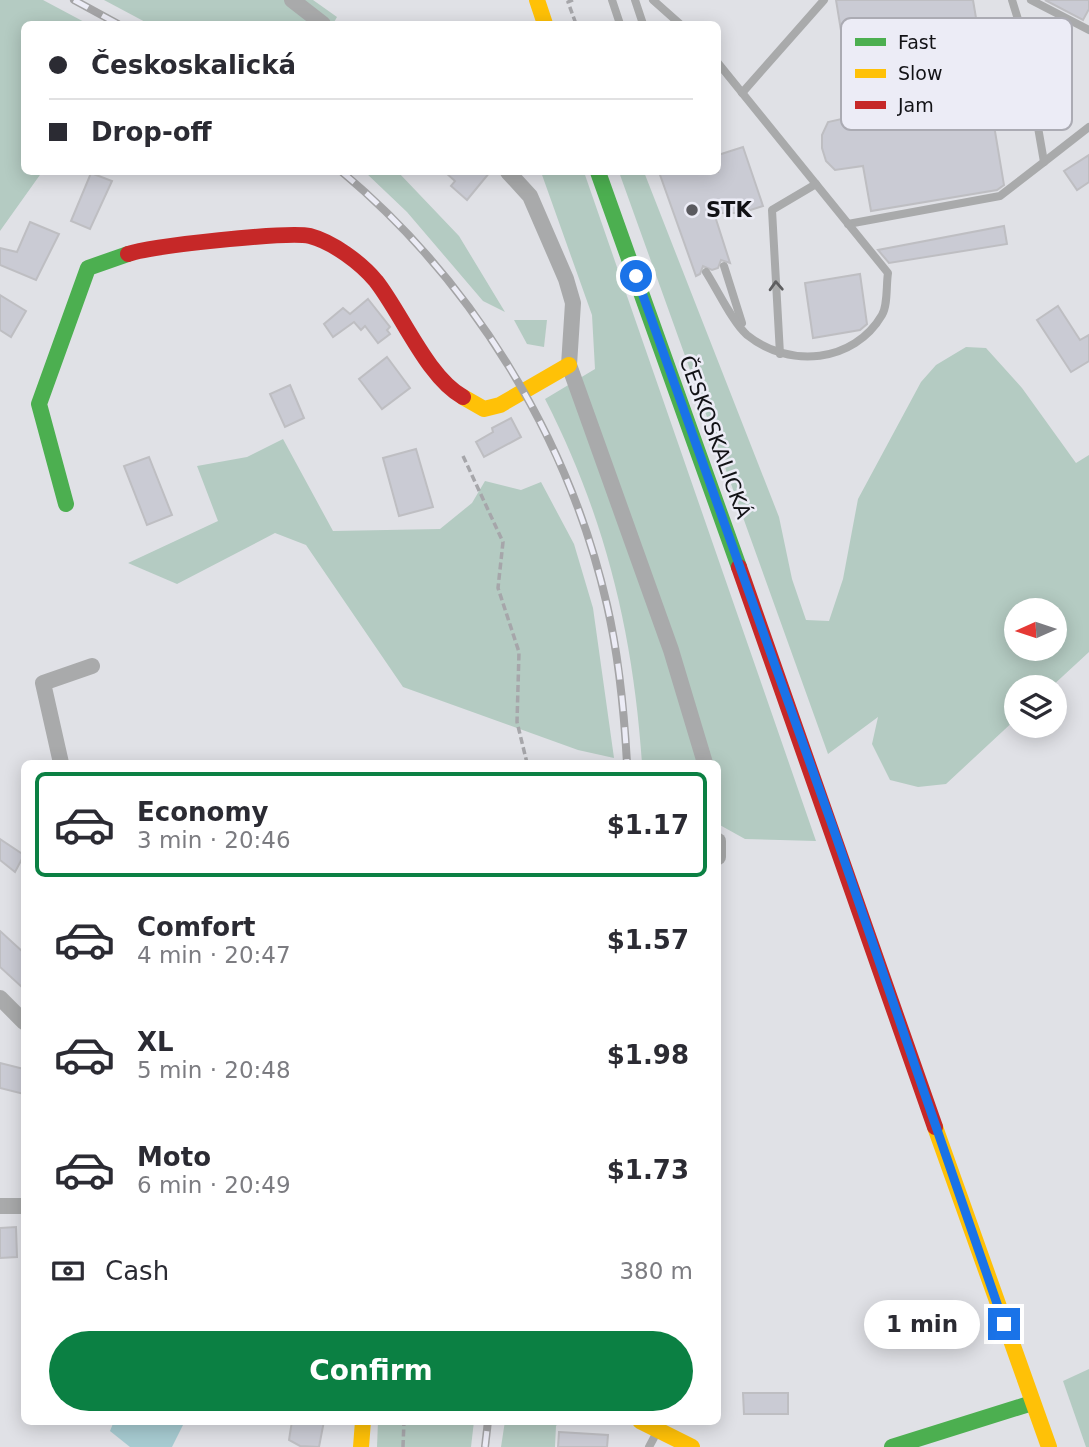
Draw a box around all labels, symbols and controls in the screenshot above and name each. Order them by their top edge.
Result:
legend [841,18,1072,130]
text: Fast [898,31,936,53]
text: Českoskalická [91,50,296,80]
text: Slow [898,62,943,84]
text: Jam [897,94,934,116]
text: Drop-off [91,117,212,147]
place label: STK [706,198,752,222]
marker: STK [684,202,700,218]
route start [620,260,652,292]
one-way arrow [769,280,784,291]
street label: ČESKOSKALICKÁ [674,352,757,522]
north arrow [1004,598,1068,662]
map controls [1004,598,1067,738]
button: layers [1004,675,1067,738]
icon: car [53,793,116,856]
text: Economy [137,797,268,827]
text: $1.17 [607,810,689,840]
text: 3 min · 20:46 [137,827,291,853]
icon: car [53,908,116,971]
text: Comfort [137,912,255,942]
text: $1.57 [607,925,689,955]
text: 4 min · 20:47 [137,942,291,968]
icon: car [53,1023,116,1086]
text: XL [137,1027,174,1057]
text: $1.98 [607,1040,689,1070]
text: 5 min · 20:48 [137,1057,291,1083]
icon: car [53,1138,116,1201]
text: Moto [137,1142,211,1172]
text: $1.73 [607,1155,689,1185]
text: 6 min · 20:49 [137,1172,291,1198]
icon: cash [49,1252,87,1290]
text: Cash [105,1256,169,1286]
text: 380 m [619,1258,693,1284]
callout: 1 min [864,1300,979,1348]
route end [988,1308,1020,1340]
text: 1 min [886,1311,958,1337]
button: Confirm [49,1331,693,1411]

